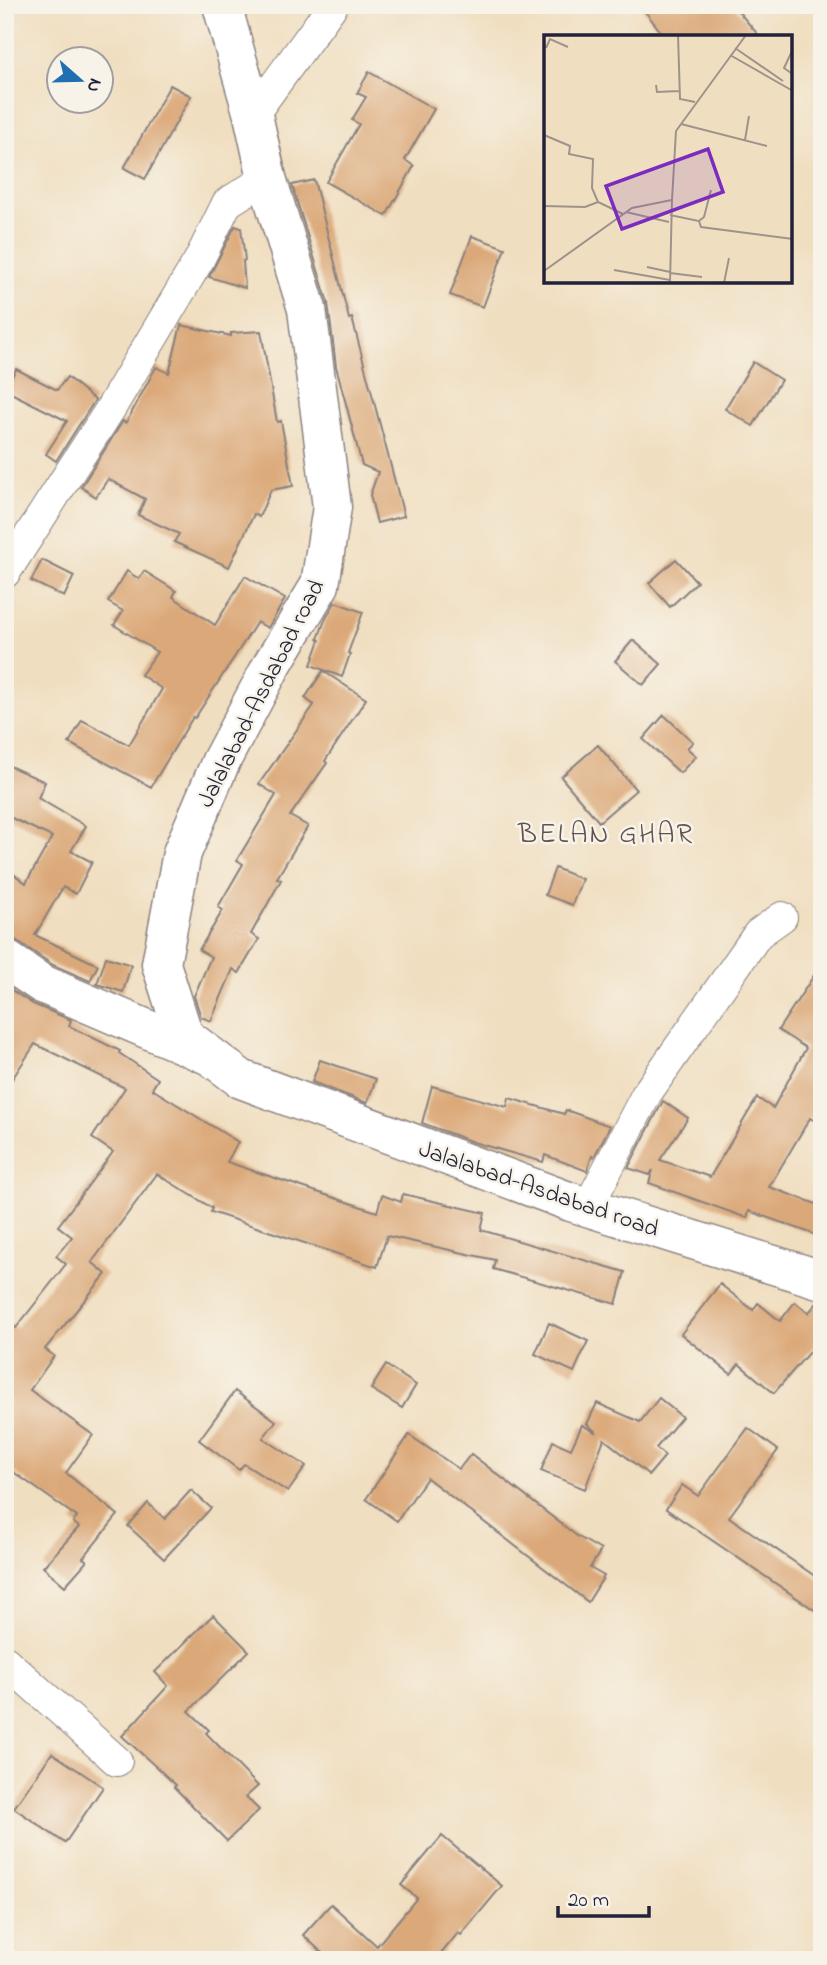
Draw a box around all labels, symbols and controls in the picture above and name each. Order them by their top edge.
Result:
inset map [544,35,792,284]
north arrow [46,46,116,116]
text: N [79,74,109,96]
street label: Jalalabad-Asdabad road [189,574,335,814]
district label: BELAN GHAR [517,815,694,856]
street label: Jalalabad-Asdabad road [413,1133,663,1248]
scale bar [558,1874,648,1918]
text: 20 m [568,1886,609,1916]

